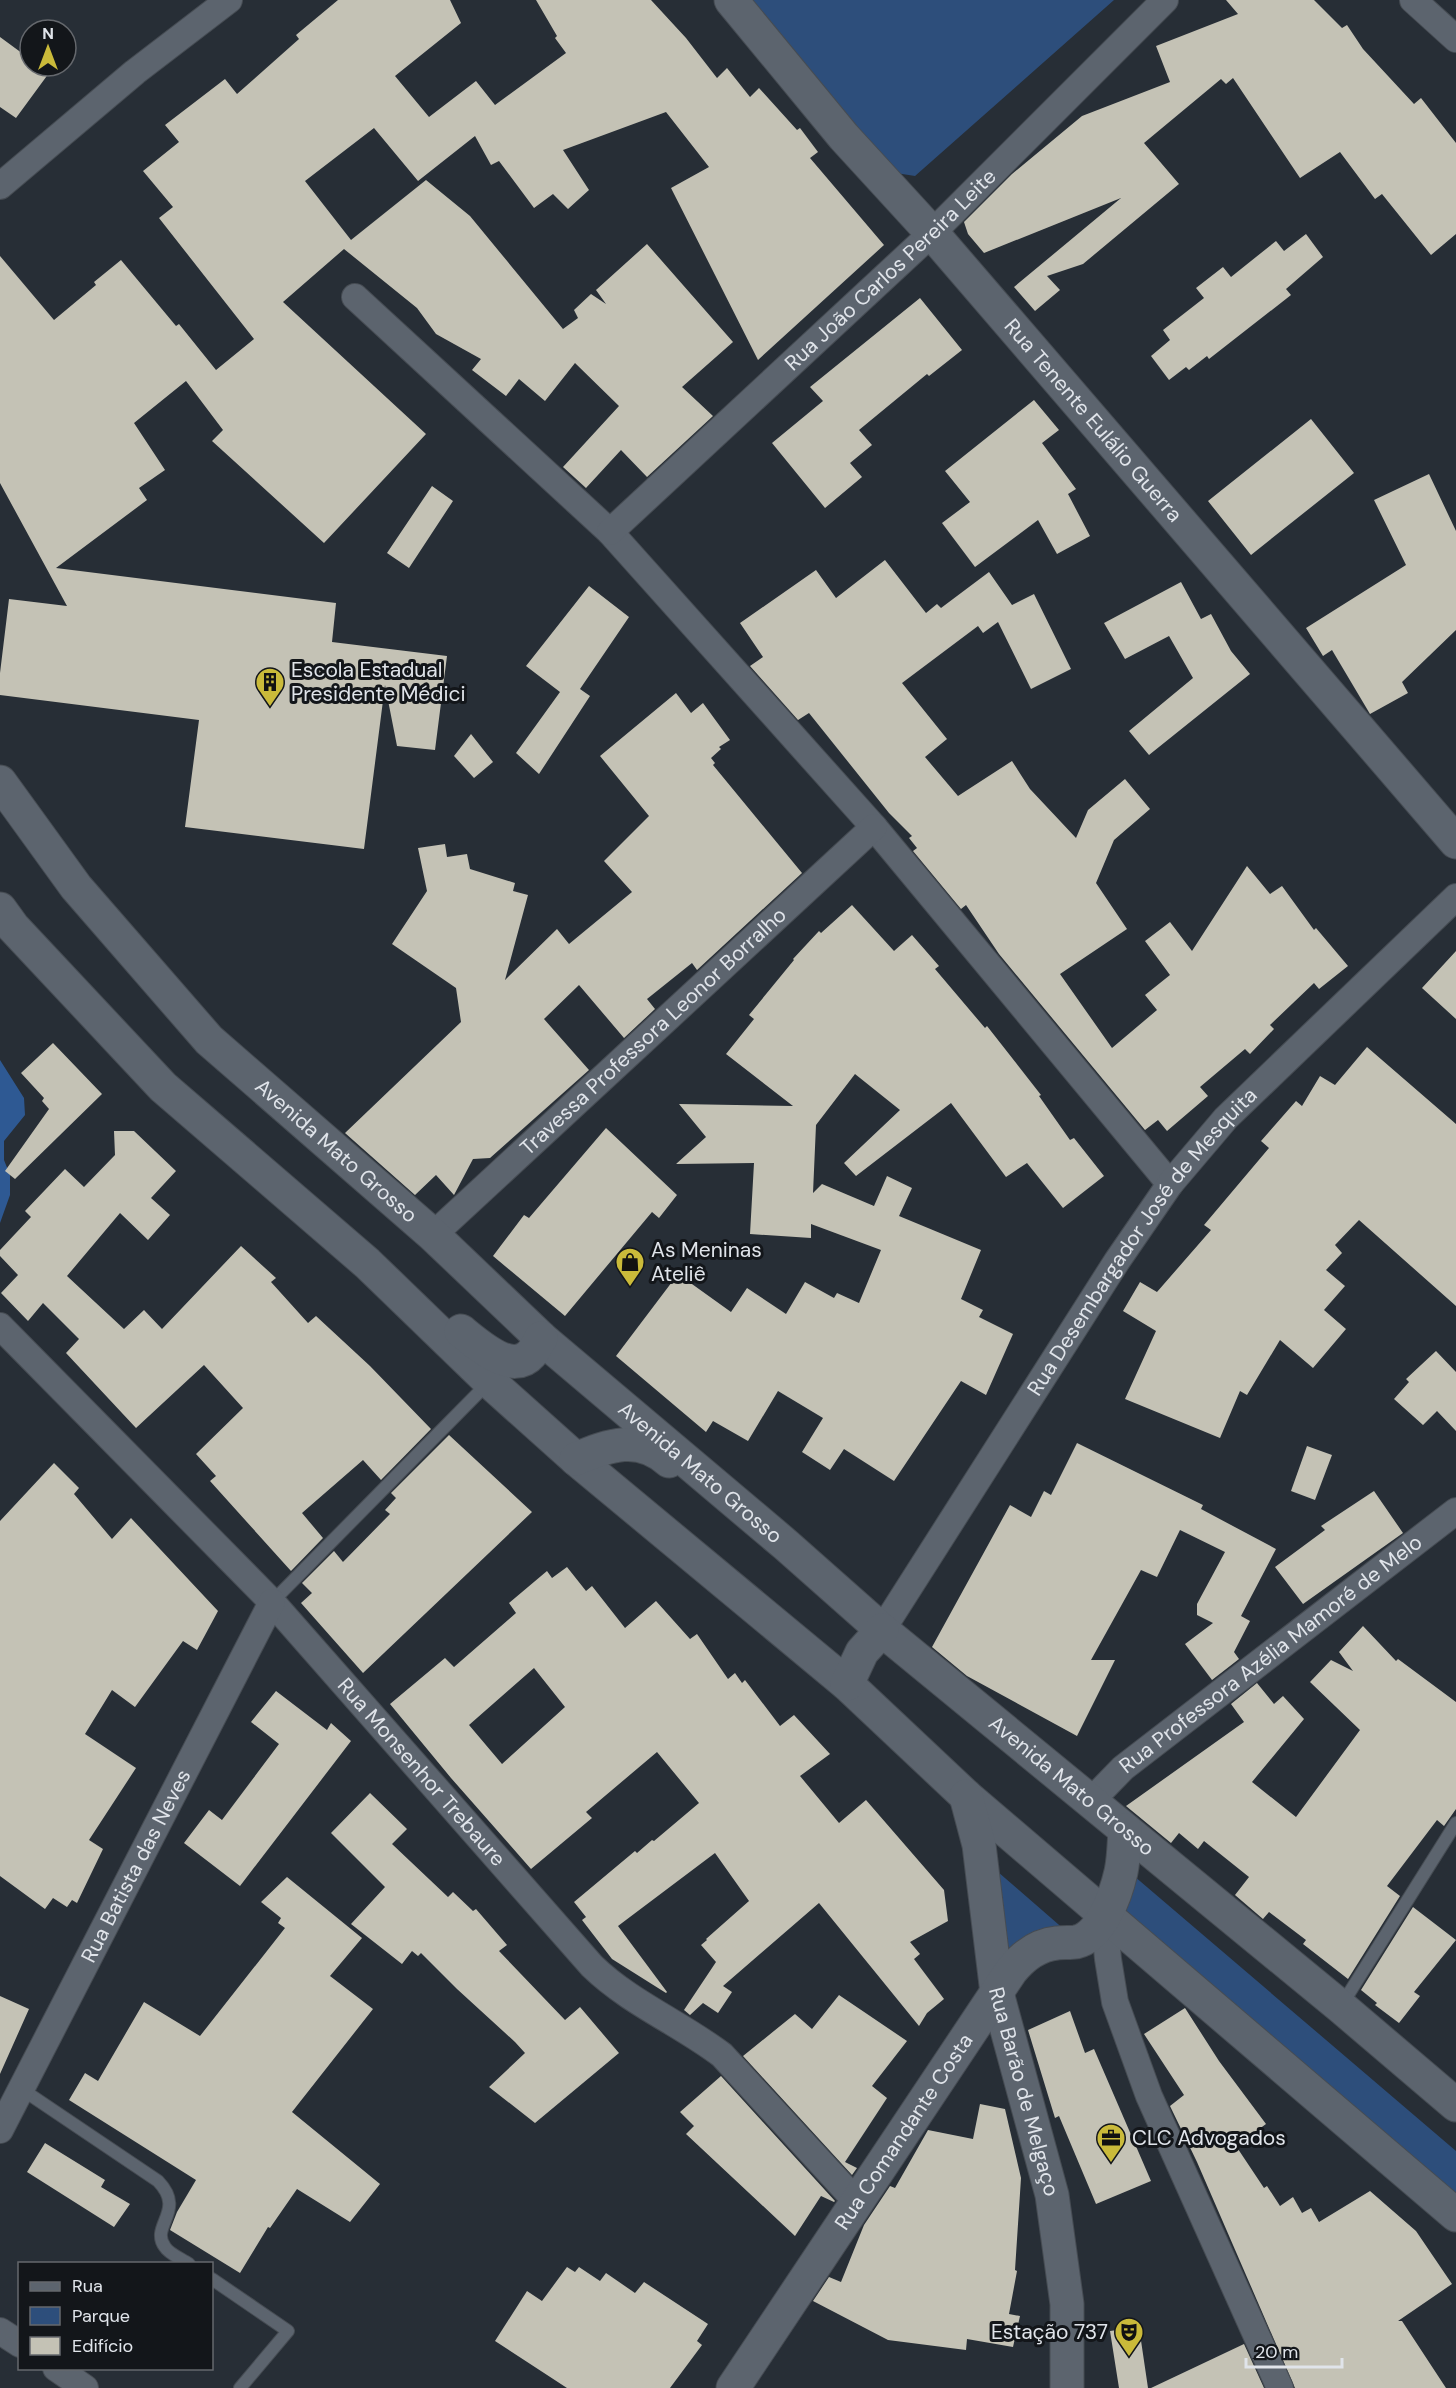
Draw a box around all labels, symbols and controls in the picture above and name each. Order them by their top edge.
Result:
north arrow [18,18,78,78]
text: N [42,23,54,44]
street label: Rua João Carlos Pereira Leite [779,163,1002,377]
street label: Rua Tenente Eulálio Guerra [998,313,1189,528]
place label: Escola Estadual Presidente Médici [291,656,466,708]
building icon: Escola Estadual Presidente Médici [254,666,286,708]
street label: Travessa Professora Leonor Borralho [514,901,792,1162]
street label: Avenida Mato Grosso [249,1072,423,1229]
street label: Rua Desembargador José de Mesquita [1021,1081,1263,1401]
place label: As Meninas Ateliê [651,1236,762,1288]
shop icon: As Meninas Ateliê [614,1246,646,1288]
street label: Avenida Mato Grosso [612,1395,788,1550]
street label: Rua Professora Azélia Mamoré de Melo [1114,1528,1428,1780]
street label: Rua Monsenhor Trebaure [331,1672,512,1872]
street label: Avenida Mato Grosso [983,1709,1160,1862]
street label: Rua Batista das Neves [75,1765,197,1967]
street label: Rua Barão de Melgaço [982,1984,1066,2199]
street label: Rua Comandante Costa [828,2028,979,2235]
office icon: CLC Advogados [1095,2122,1127,2164]
place label: CLC Advogados [1132,2124,1286,2152]
legend [18,2262,213,2370]
text: Rua [72,2274,103,2298]
text: Parque [72,2304,130,2328]
theatre icon: Estação 737 [1113,2316,1145,2358]
place label: Estação 737 [991,2318,1108,2346]
scale bar [1246,2331,1342,2369]
text: Edifício [72,2334,133,2358]
text: 20 m [1255,2340,1298,2364]

